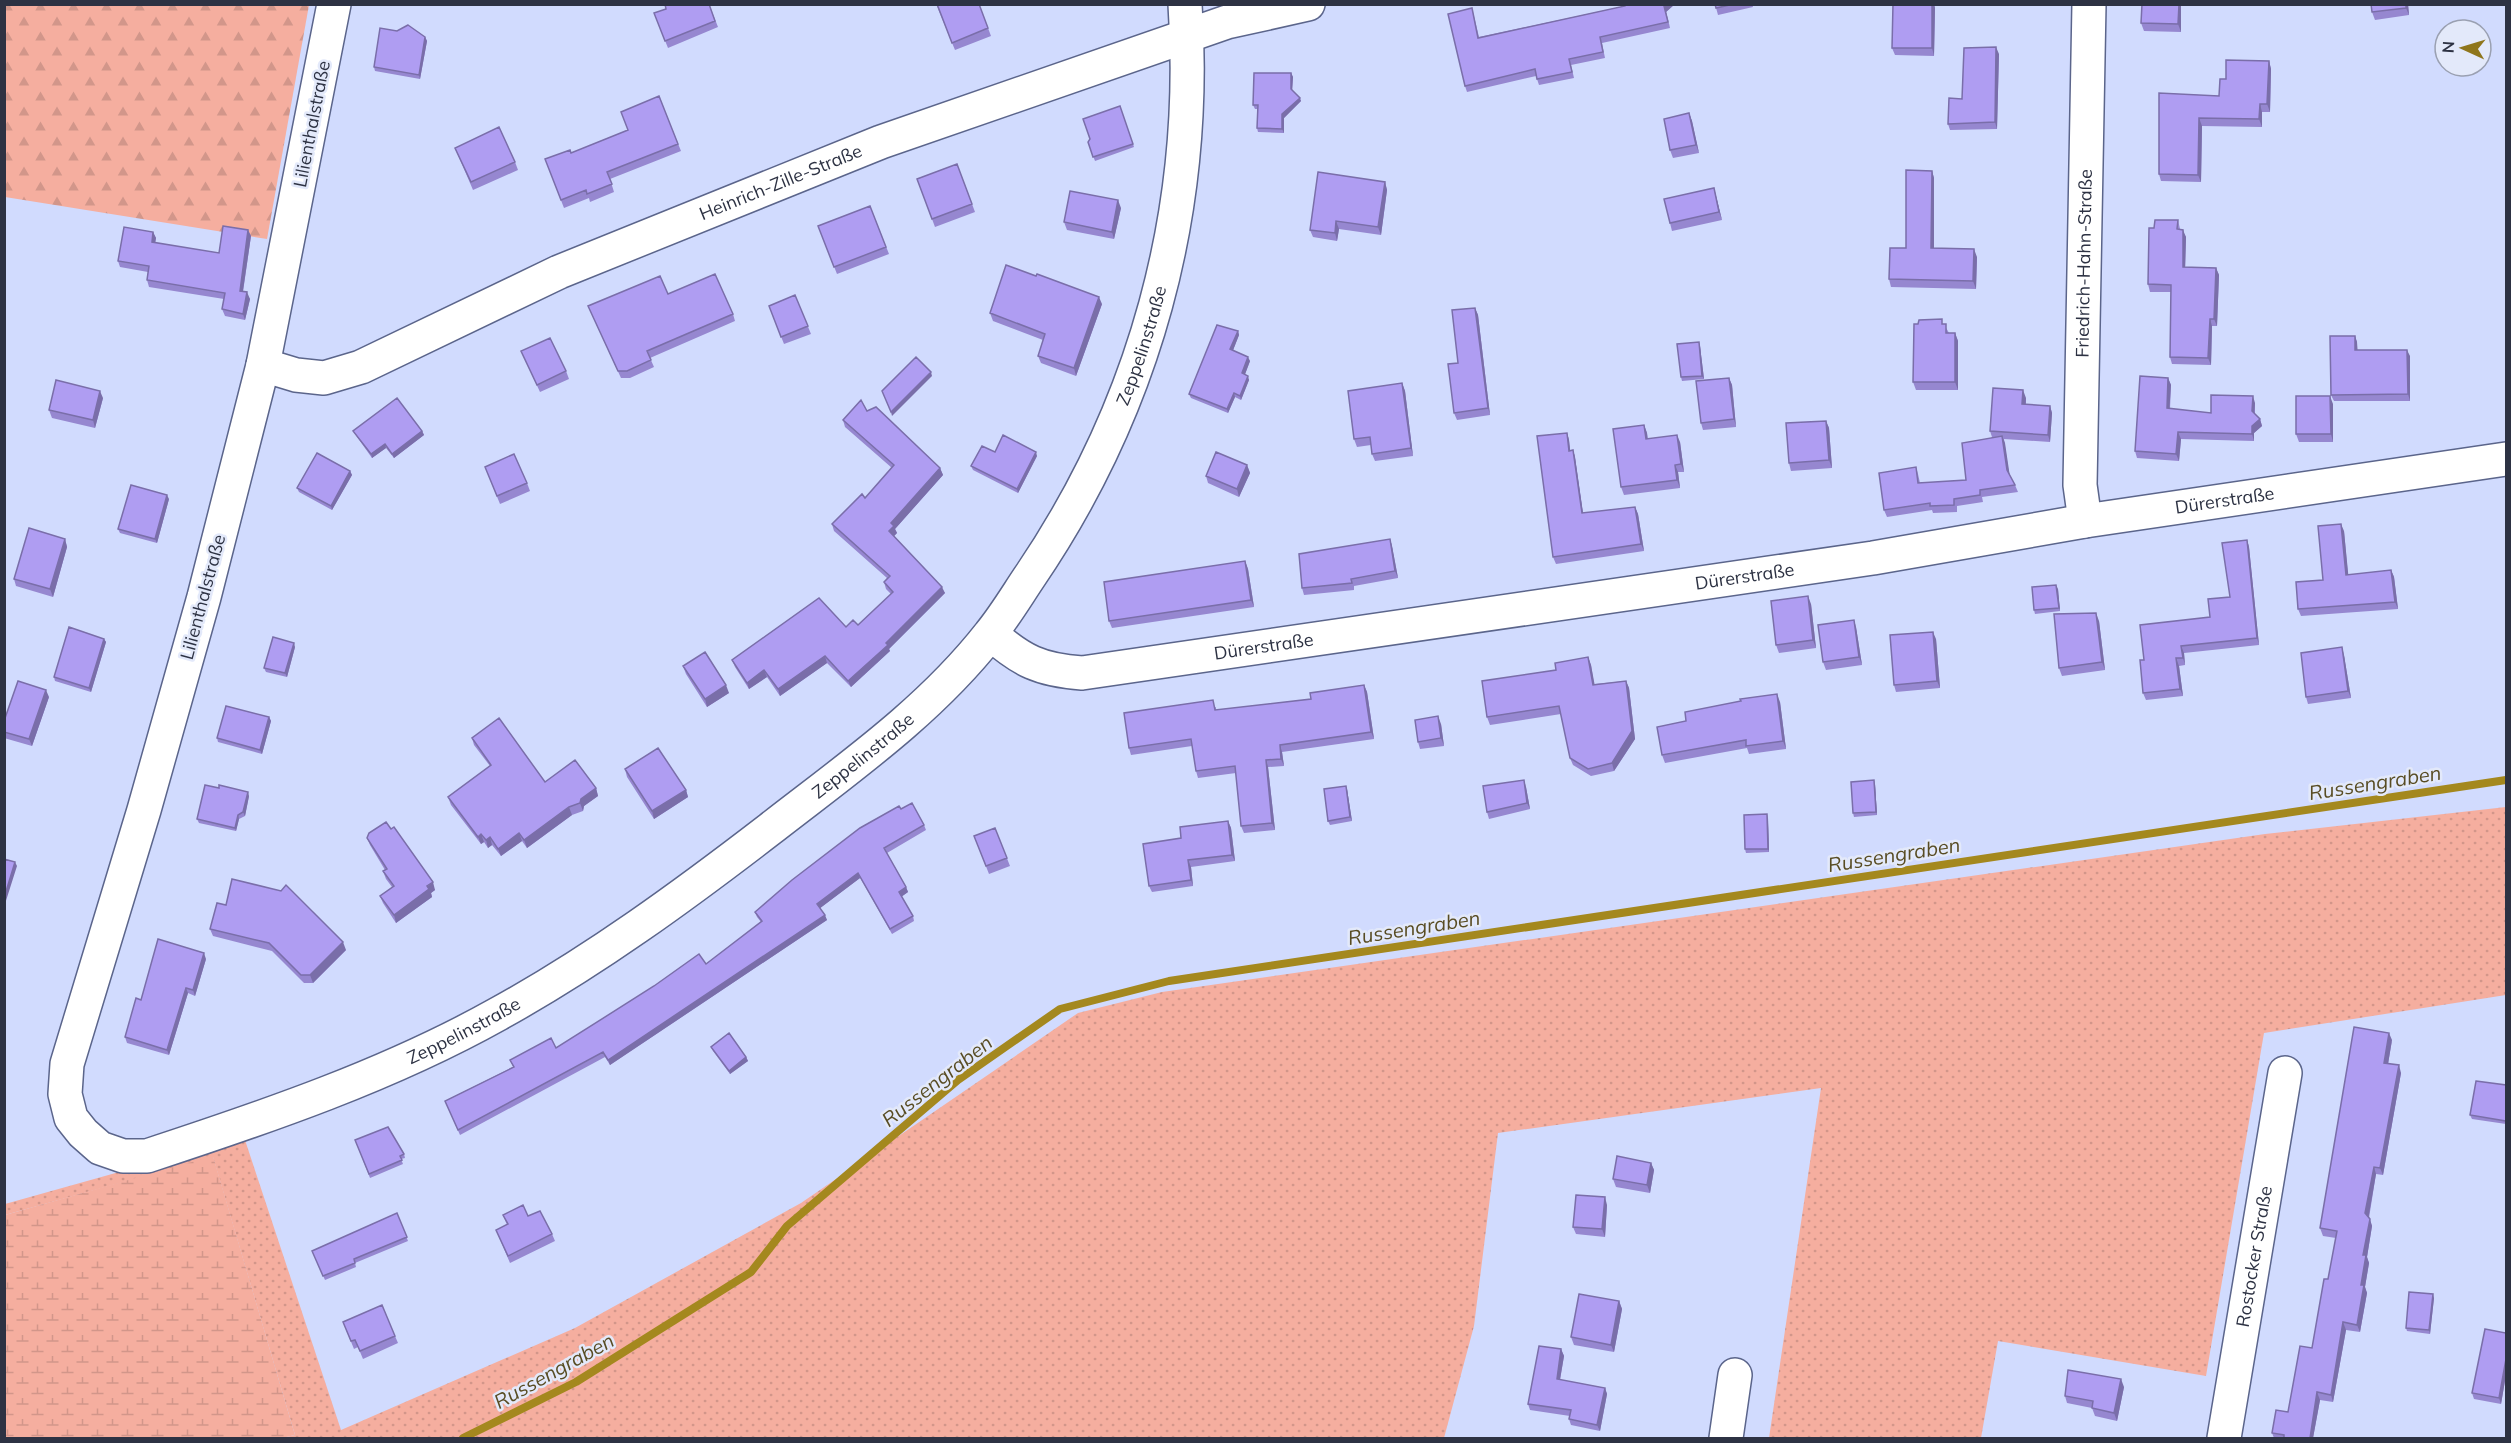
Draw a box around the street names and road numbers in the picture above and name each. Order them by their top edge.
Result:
street label: Lilienthalstraße [288,59,335,189]
street label: Heinrich-Zille-Straße [696,139,865,225]
street label: Friedrich-Hahn-Straße [2070,169,2097,358]
street label: Zeppelinstraße [1111,283,1171,409]
street label: Dürerstraße [2173,481,2276,519]
street label: Lilienthalstraße [175,532,230,662]
street label: Dürerstraße [1693,558,1796,595]
street label: Dürerstraße [1212,628,1315,665]
street label: Zeppelinstraße [807,707,919,803]
street label: Zeppelinstraße [403,992,524,1069]
street label: Rostocker Straße [2231,1184,2277,1329]

